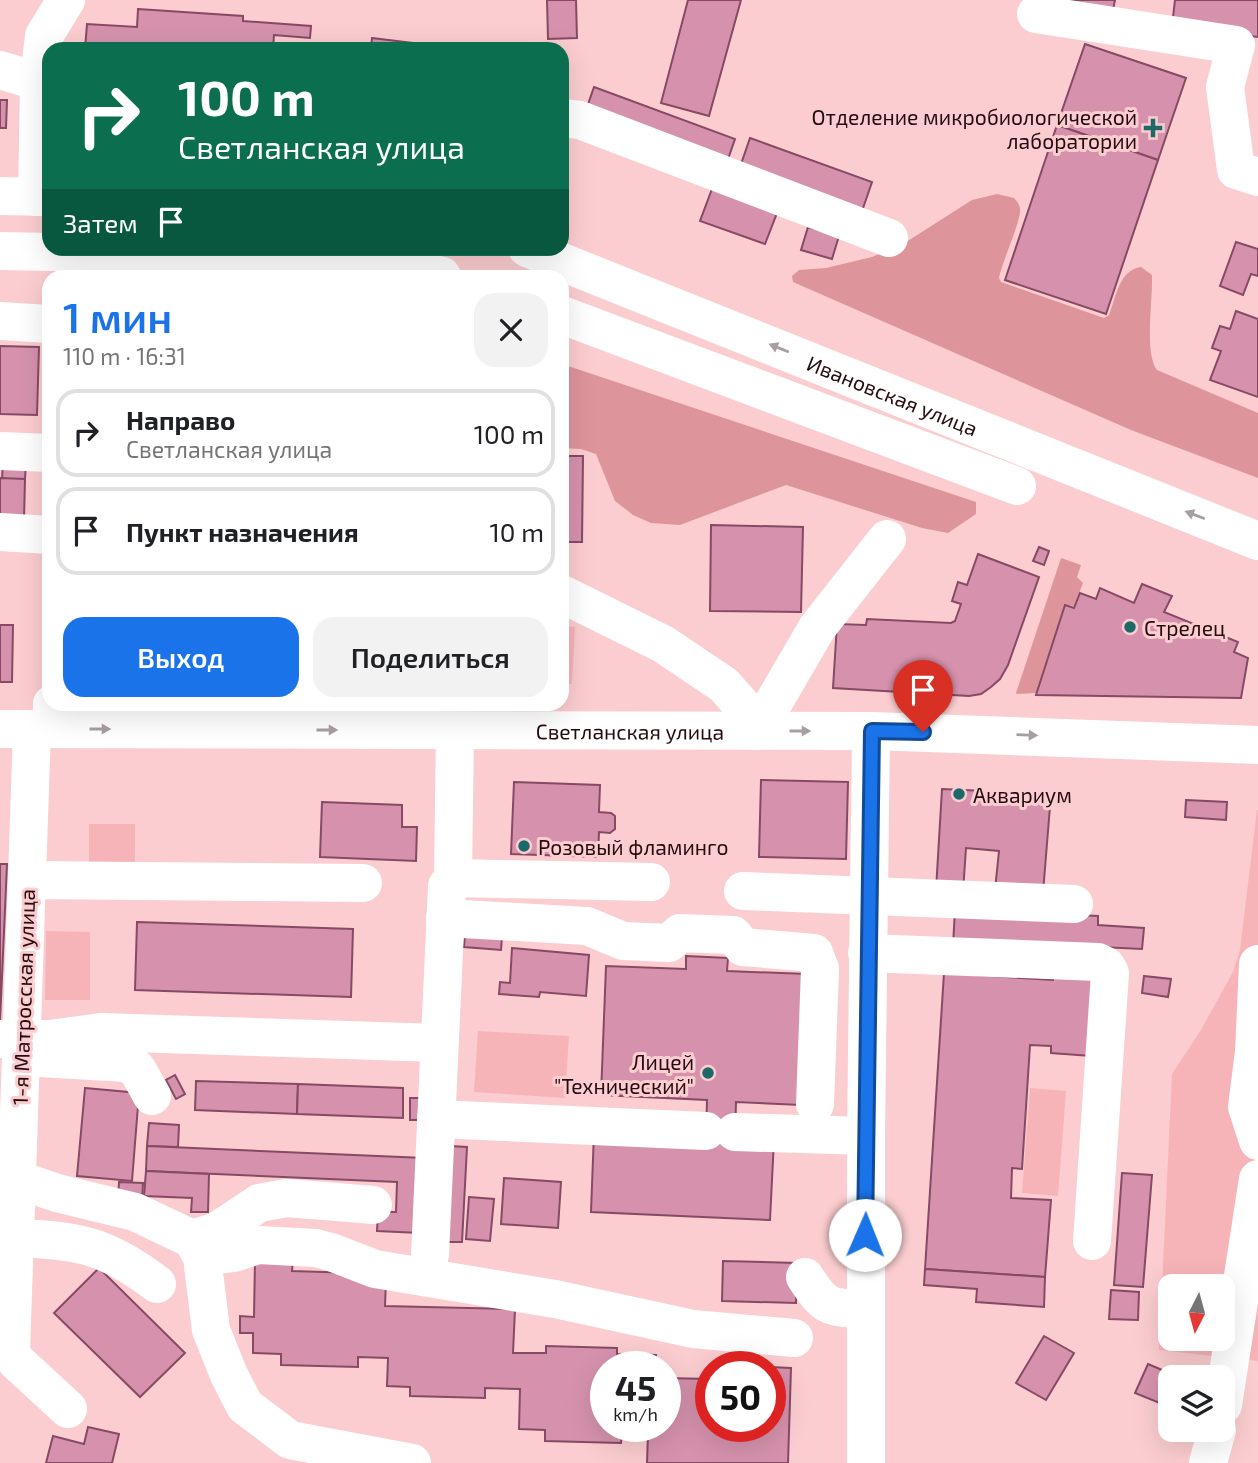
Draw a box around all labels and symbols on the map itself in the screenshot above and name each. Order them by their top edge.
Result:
place label: Отделение микробиологической лаборатории [812,104,1137,153]
marker: Отделение микробиологической лаборатории [1143,118,1163,138]
one-way arrow [768,343,789,354]
street label: Ивановская улица [804,349,982,440]
one-way arrow [1184,509,1205,520]
place label: Стрелец [1144,615,1225,640]
marker: Стрелец [1122,619,1138,635]
pin [893,660,953,732]
street label: Светланская улица [536,718,724,744]
one-way arrow [89,723,111,735]
one-way arrow [317,724,339,736]
one-way arrow [789,725,811,737]
one-way arrow [1016,730,1038,741]
place label: Аквариум [973,782,1072,808]
marker: Аквариум [951,786,967,802]
place label: Розовый фламинго [538,834,729,859]
marker: Розовый фламинго [516,838,532,854]
street label: 1-я Матросская улица [7,888,40,1106]
place label: Лицей "Технический" [554,1049,694,1098]
marker: Лицей "Технический" [700,1065,716,1081]
position arrow [828,1198,902,1272]
north arrow [1158,1274,1236,1351]
speed limit sign: 50 [695,1351,786,1442]

